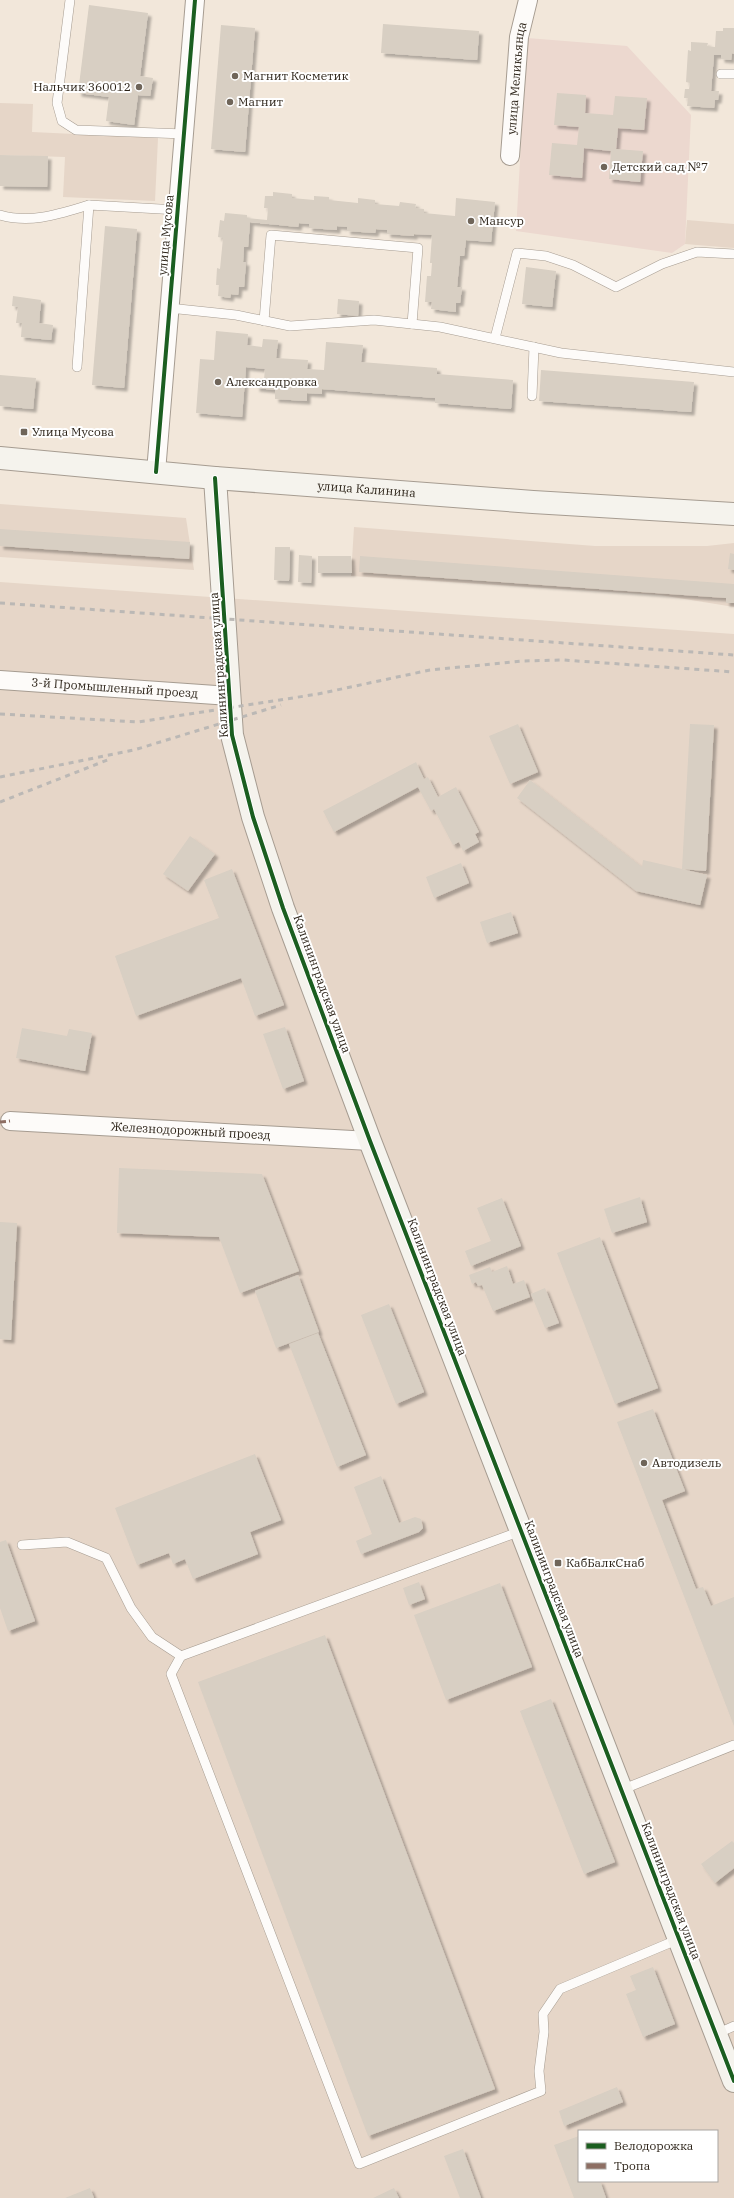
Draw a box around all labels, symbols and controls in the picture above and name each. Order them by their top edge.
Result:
street label: улица Меликьянца [504,20,530,135]
place label: Магнит Косметик [243,68,348,83]
marker: Магнит Косметик [230,71,240,81]
place label: Нальчик 360012 [33,79,131,94]
marker: Нальчик 360012 [134,82,144,92]
place label: Магнит [238,94,283,109]
marker: Магнит [225,97,235,107]
place label: Детский сад №7 [612,159,708,174]
marker: Детский сад №7 [599,162,609,172]
street label: улица Мусова [154,193,177,276]
place label: Мансур [479,213,524,228]
marker: Мансур [466,216,476,226]
place label: Александровка [226,374,318,389]
marker: Александровка [213,377,223,387]
place label: Улица Мусова [32,424,114,439]
marker: Улица Мусова [19,427,29,437]
street label: улица Калинина [317,478,417,500]
street label: Калининградская улица [206,591,231,738]
street label: 3-й Промышленный проезд [31,674,199,701]
street label: Калининградская улица [290,913,355,1055]
street label: Железнодорожный проезд [110,1119,271,1142]
street label: Калининградская улица [404,1216,471,1358]
place label: Автодизель [652,1455,722,1470]
marker: Автодизель [639,1458,649,1468]
street label: Калининградская улица [521,1518,588,1660]
place label: КабБалкСнаб [566,1555,645,1570]
marker: КабБалкСнаб [553,1558,563,1568]
street label: Калининградская улица [638,1820,705,1962]
legend [578,2130,718,2182]
text: Велодорожка [614,2138,694,2153]
text: Тропа [614,2158,651,2173]

